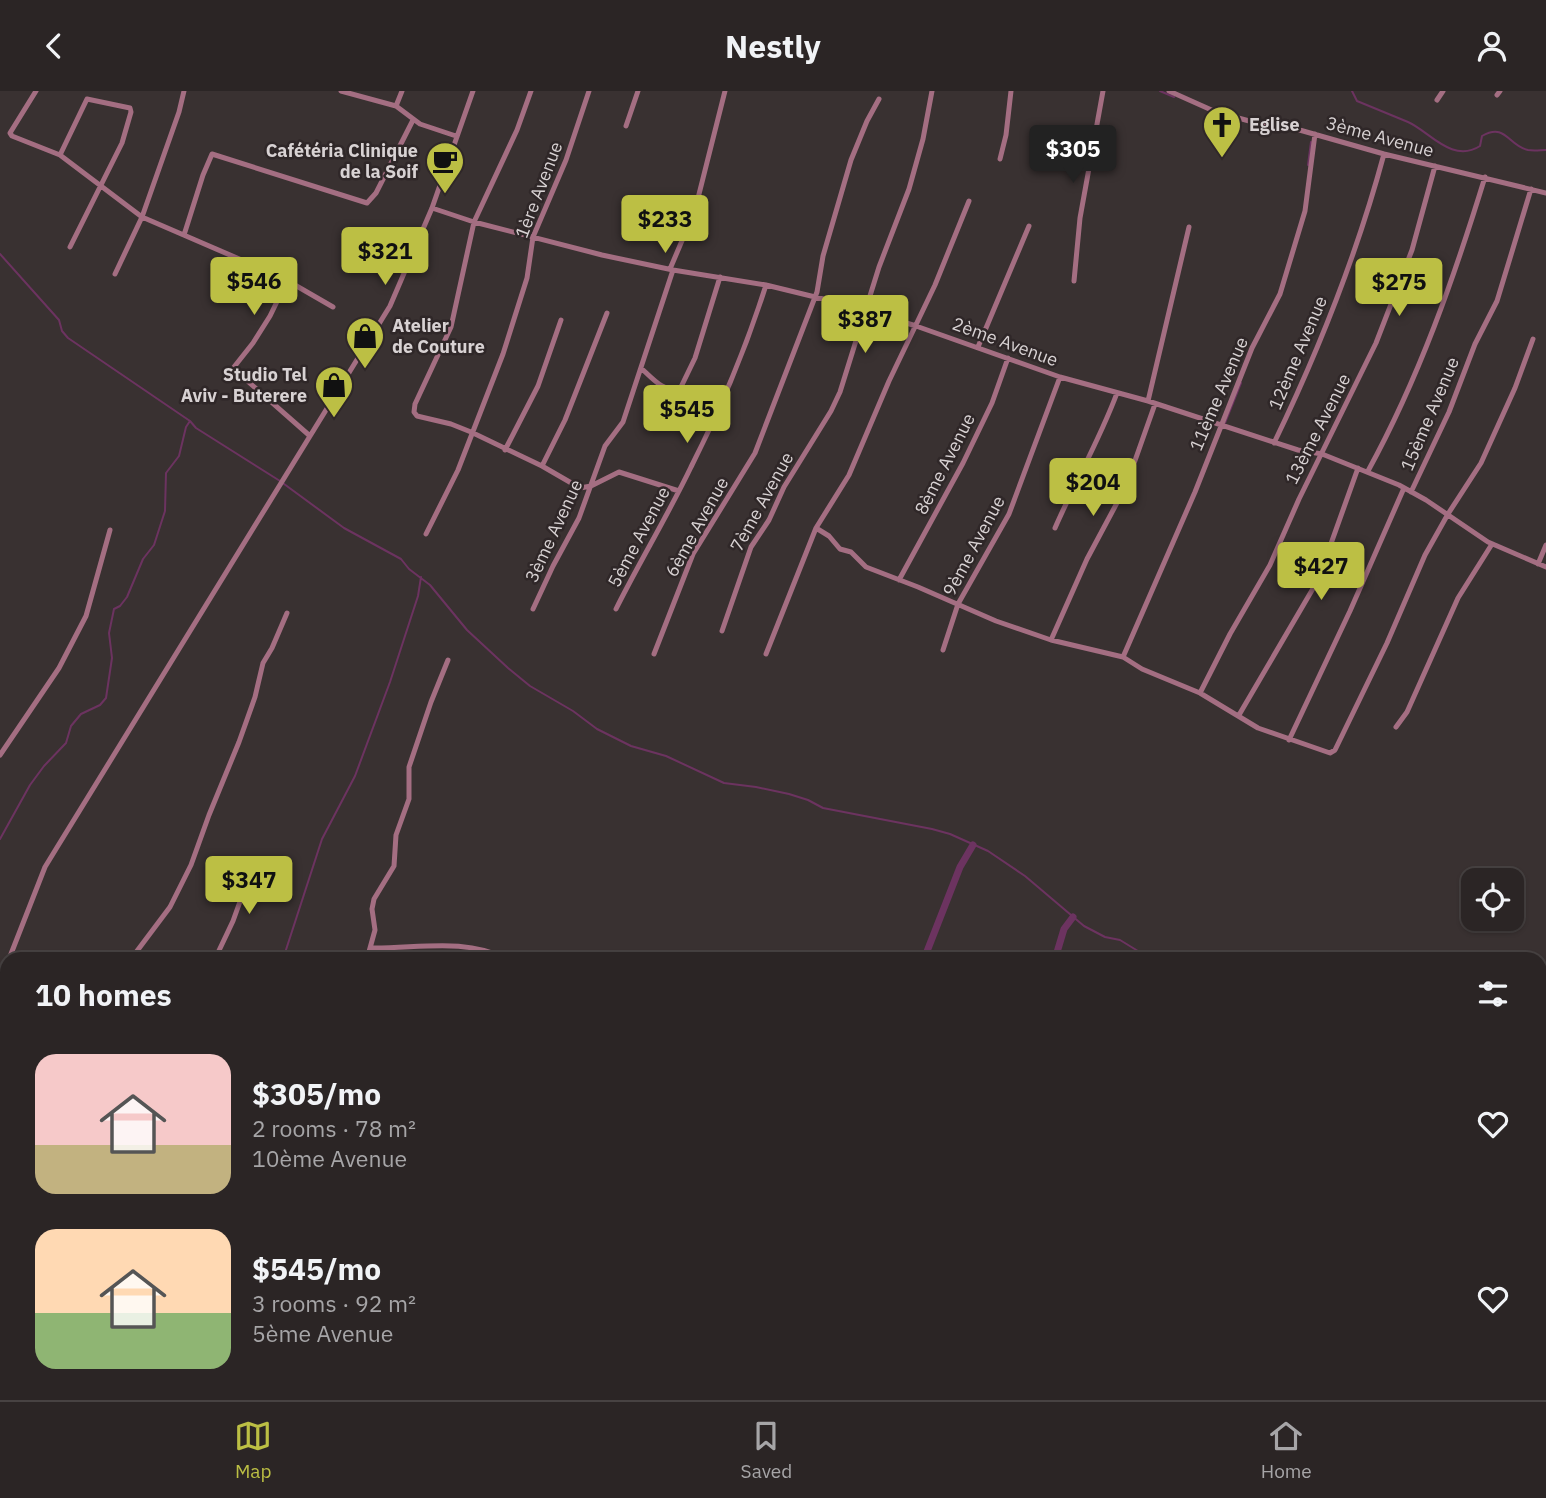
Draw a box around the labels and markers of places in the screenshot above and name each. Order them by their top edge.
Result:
church icon: Eglise [1201,104,1243,159]
place label: Eglise [1249,113,1300,136]
pin: $305 [1032,125,1114,185]
place label: Cafétéria Clinique de la Soif [266,139,418,183]
cafe icon: Cafétéria Clinique de la Soif [424,140,466,195]
pin: $233 [624,195,706,255]
pin: $321 [344,227,426,287]
pin: $546 [213,257,295,317]
pin: $275 [1358,259,1440,318]
pin: $387 [824,295,906,355]
place label: Atelier de Couture [392,314,485,358]
shop icon: Atelier de Couture [344,315,386,370]
place label: Studio Tel Aviv - Buterere [181,363,308,407]
shop icon: Studio Tel Aviv - Buterere [313,364,355,419]
pin: $545 [646,385,728,445]
pin: $204 [1052,459,1134,518]
pin: $427 [1280,543,1362,602]
pin: $347 [208,857,290,916]

